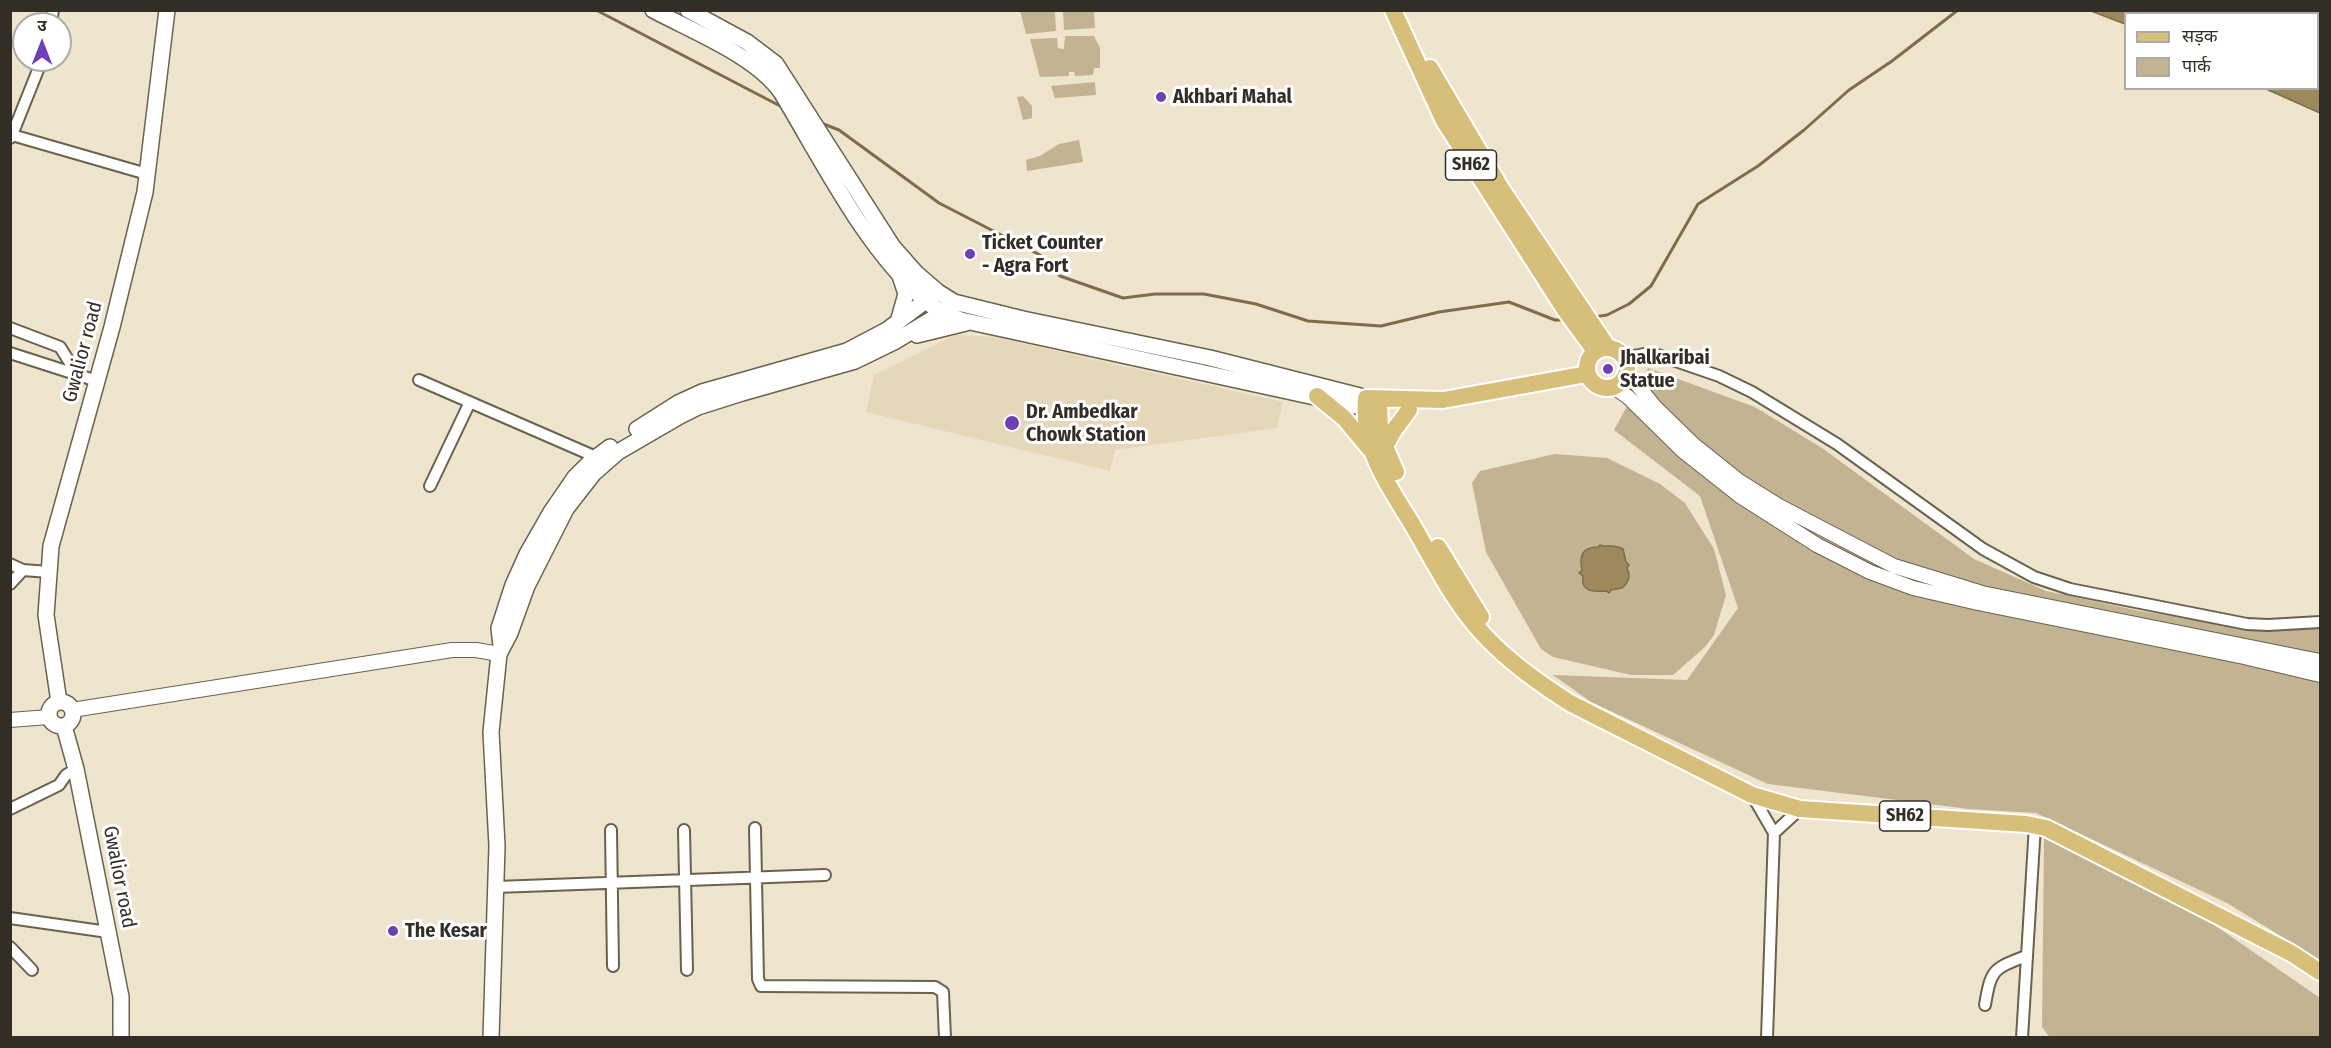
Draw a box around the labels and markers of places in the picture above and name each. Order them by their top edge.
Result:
place label: Akhbari Mahal [1173,85,1292,109]
marker: Akhbari Mahal [1154,90,1168,104]
place label: Ticket Counter - Agra Fort [982,231,1103,278]
marker: Ticket Counter - Agra Fort [963,247,977,261]
place label: Jhalkaribai Statue [1620,346,1710,393]
marker: Jhalkaribai Statue [1601,362,1615,376]
place label: Dr. Ambedkar Chowk Station [1026,400,1146,447]
marker: Dr. Ambedkar Chowk Station [1003,414,1021,432]
place label: The Kesar [405,919,487,943]
marker: The Kesar [386,924,400,938]

